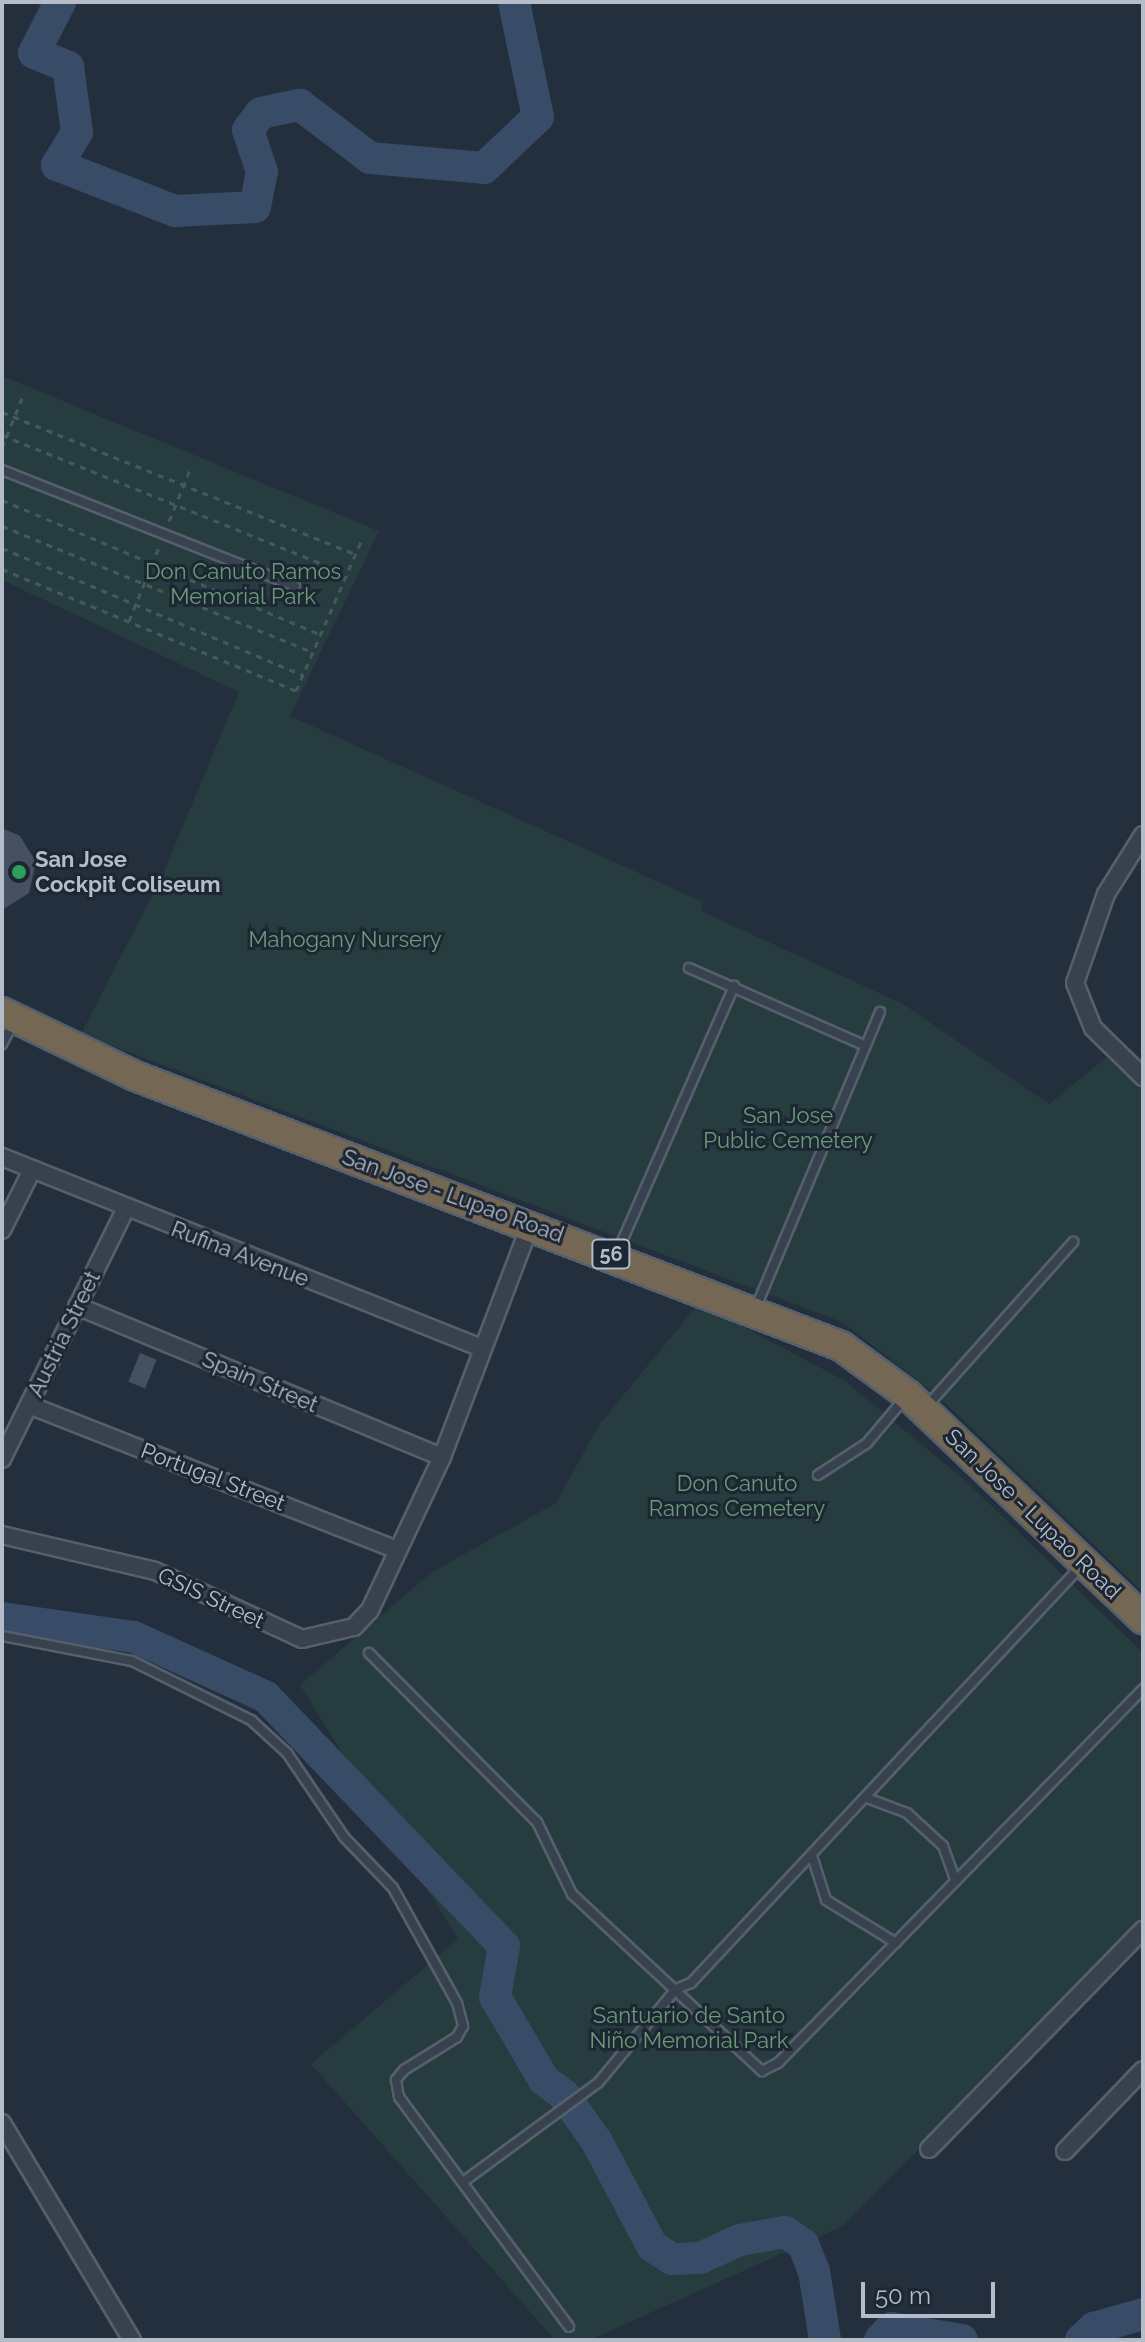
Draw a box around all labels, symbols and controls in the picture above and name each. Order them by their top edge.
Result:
park label: Don Canuto Ramos Memorial Park [145,558,341,610]
place label: San Jose Cockpit Coliseum [35,846,220,898]
marker: San Jose Cockpit Coliseum [10,863,28,881]
park label: Mahogany Nursery [248,927,442,953]
park label: San Jose Public Cemetery [703,1102,873,1154]
street label: San Jose - Lupao Road [338,1144,568,1248]
street label: Rufina Avenue [167,1216,313,1292]
road number: 56 [591,1238,631,1270]
street label: Austria Street [22,1267,106,1401]
street label: Spain Street [198,1346,322,1418]
street label: San Jose - Lupao Road [940,1423,1126,1605]
street label: Portugal Street [137,1437,289,1517]
park label: Don Canuto Ramos Cemetery [649,1470,825,1522]
street label: GSIS Street [154,1562,268,1634]
park label: Santuario de Santo Niño Memorial Park [589,2002,789,2054]
scale bar [865,2266,999,2316]
text: 50 m [875,2281,931,2310]

